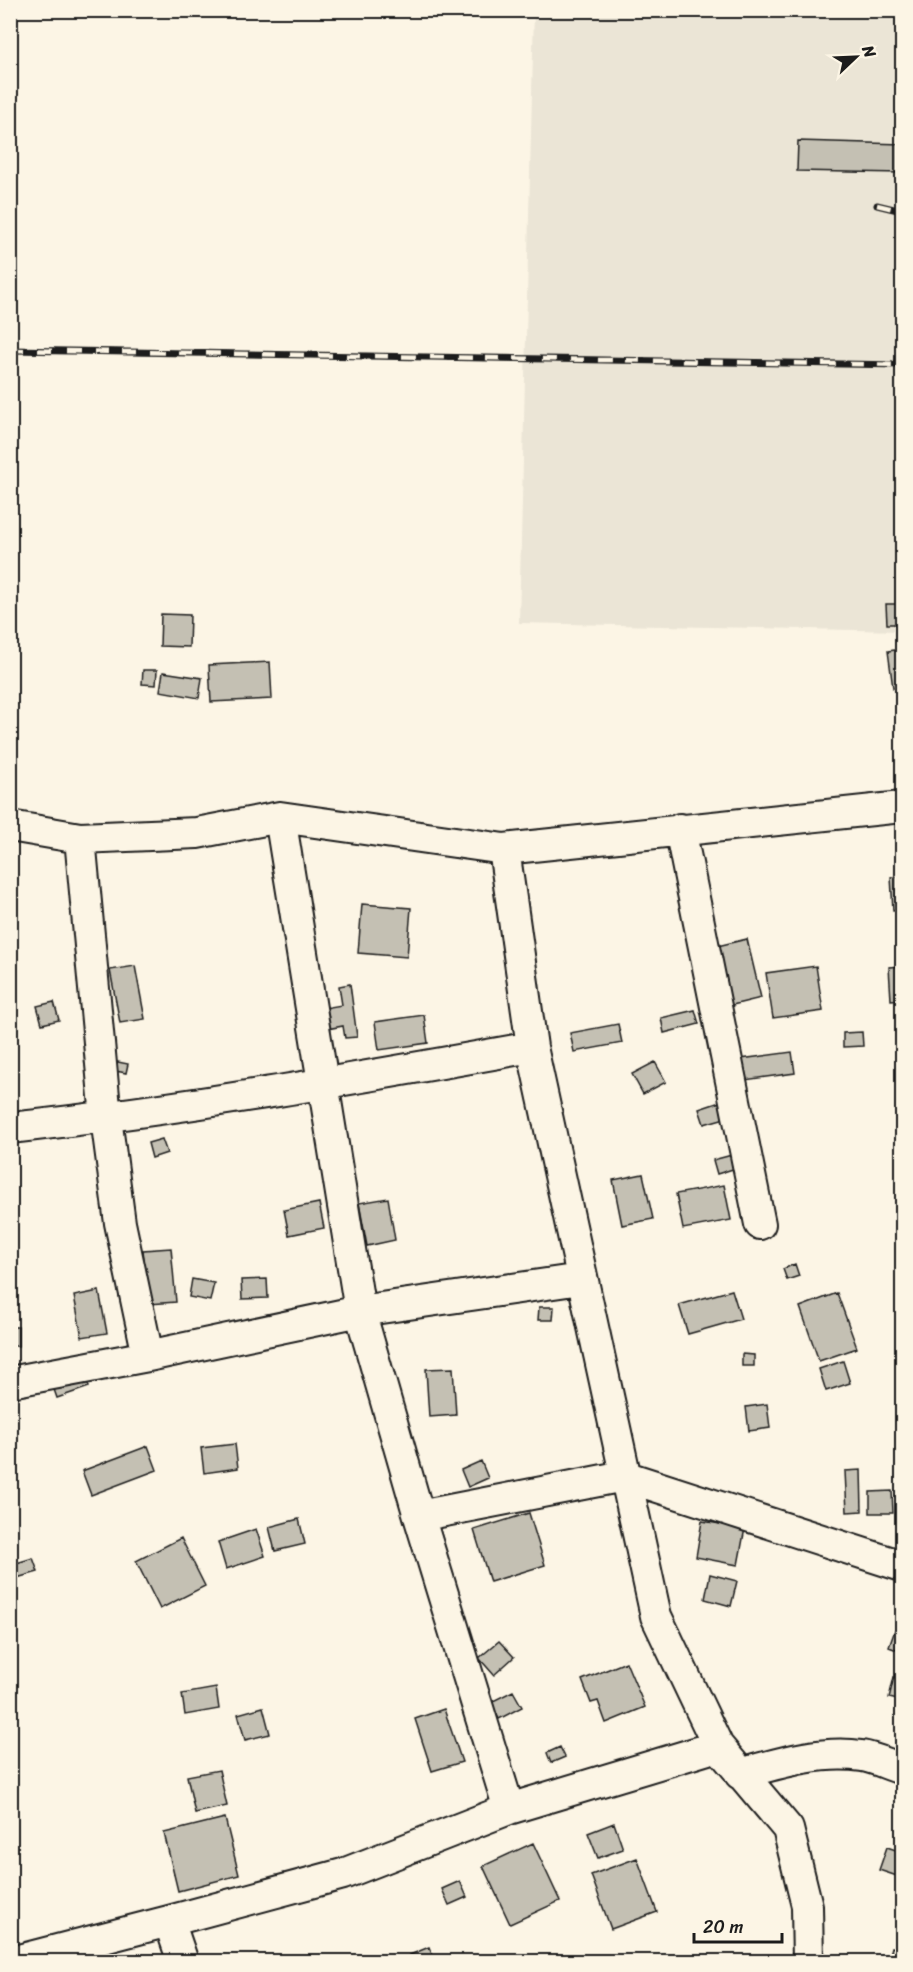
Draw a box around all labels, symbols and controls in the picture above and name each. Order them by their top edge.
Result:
north arrow [826,27,886,87]
text: N [853,40,885,63]
scale bar [694,1906,782,1944]
text: 20 m [703,1911,743,1943]

